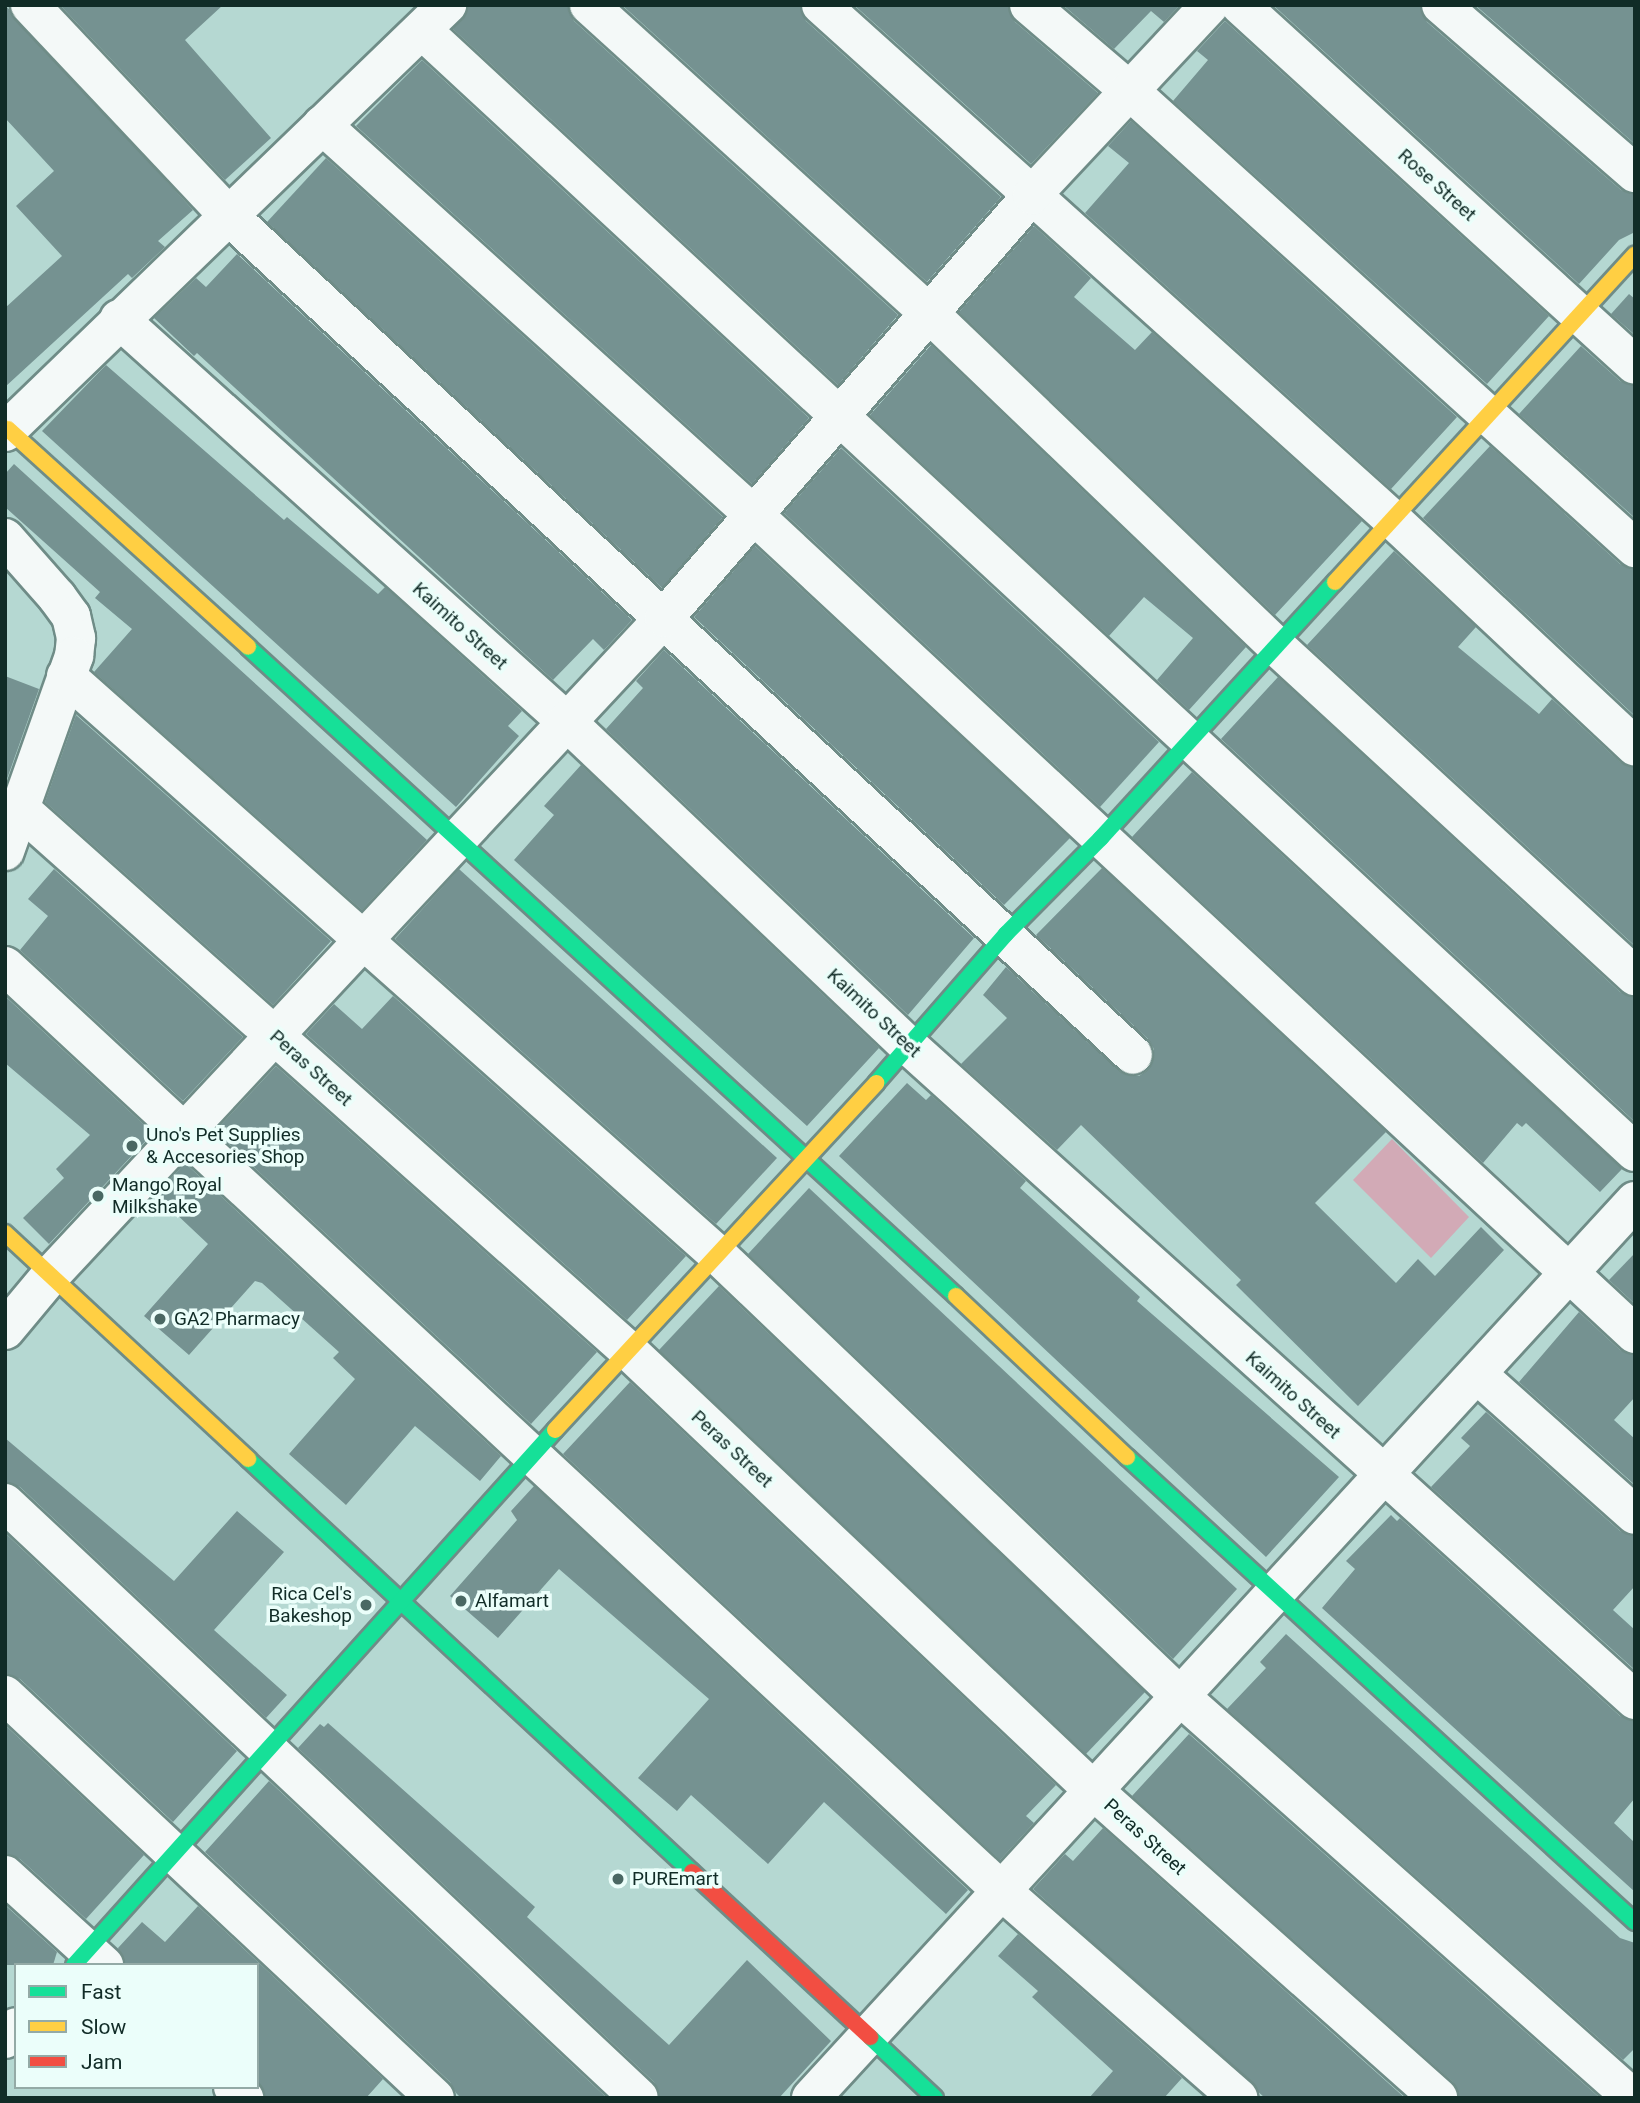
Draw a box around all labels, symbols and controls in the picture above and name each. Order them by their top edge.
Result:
street label: Rose Street [1393,144,1481,226]
street label: Kaimito Street [408,577,512,675]
street label: Kaimito Street [822,964,926,1062]
street label: Peras Street [265,1025,357,1111]
place label: Uno's Pet Supplies & Accesories Shop [146,1124,304,1168]
marker: Uno's Pet Supplies & Accesories Shop [124,1138,140,1154]
place label: Mango Royal Milkshake [112,1174,222,1218]
marker: Mango Royal Milkshake [90,1188,106,1204]
place label: GA2 Pharmacy [174,1308,300,1330]
marker: GA2 Pharmacy [152,1311,168,1327]
street label: Kaimito Street [1241,1346,1345,1444]
street label: Peras Street [687,1406,777,1492]
place label: Rica Cel's Bakeshop [269,1583,352,1627]
place label: Alfamart [475,1590,549,1612]
marker: Alfamart [453,1593,469,1609]
marker: Rica Cel's Bakeshop [358,1597,374,1613]
street label: Peras Street [1099,1794,1191,1880]
place label: PUREmart [632,1868,719,1890]
marker: PUREmart [610,1871,626,1887]
legend [14,1963,259,2089]
text: Fast [81,1980,121,2004]
text: Slow [81,2015,126,2039]
text: Jam [81,2050,122,2074]

